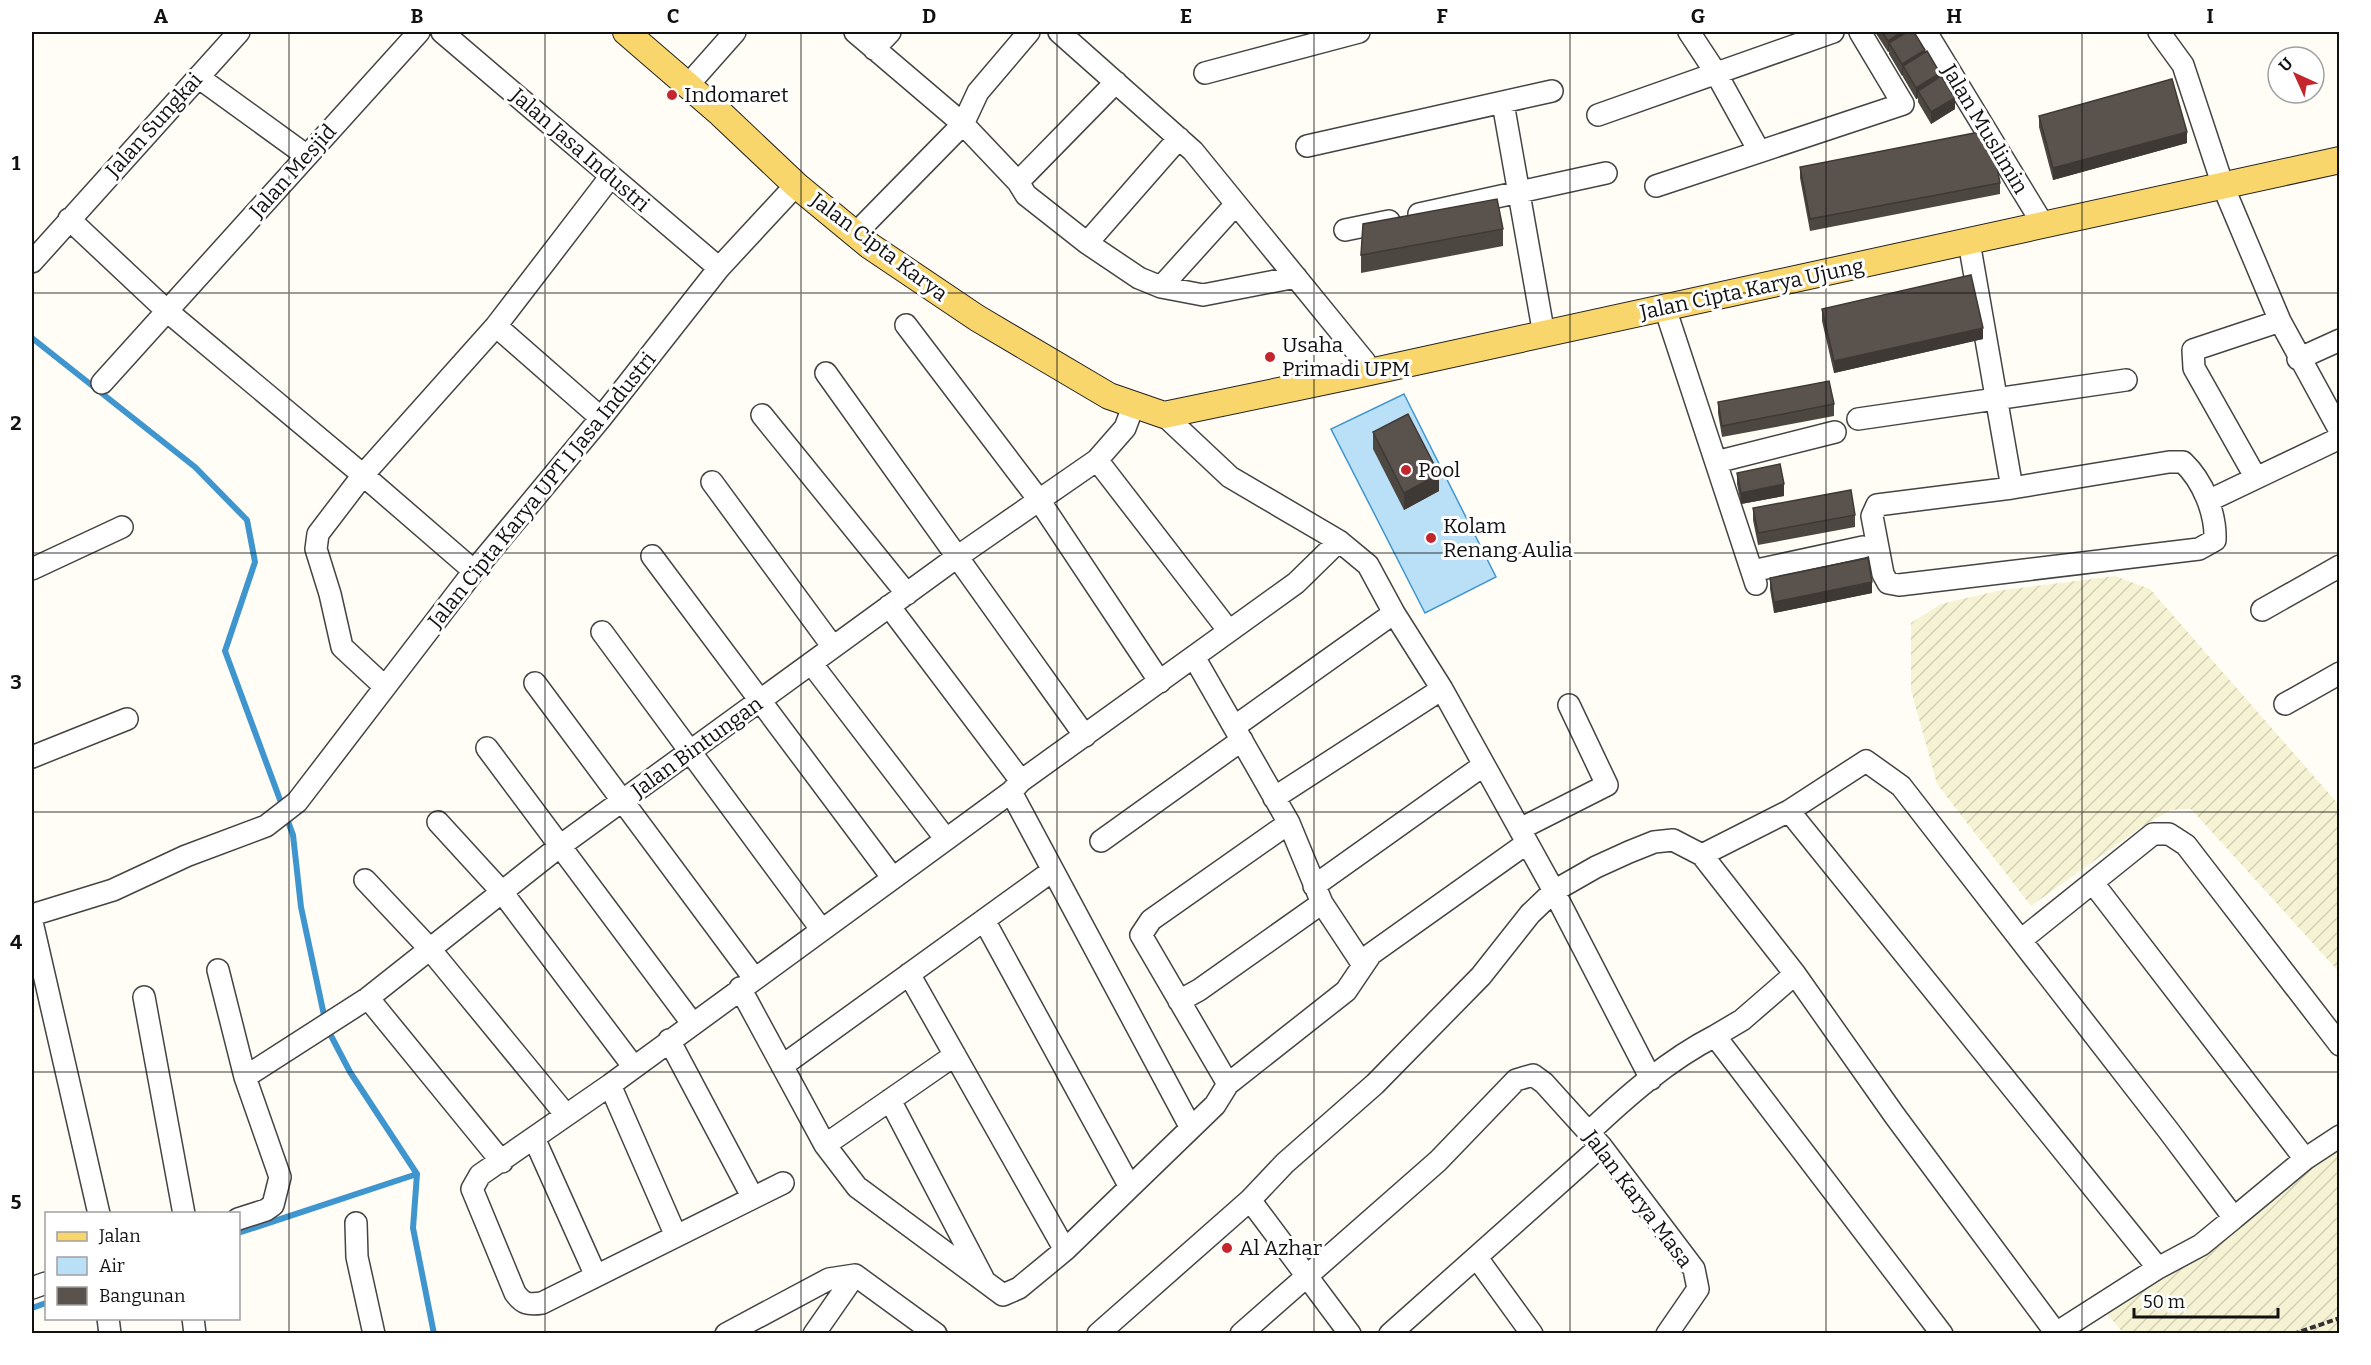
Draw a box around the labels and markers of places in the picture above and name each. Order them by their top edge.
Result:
place label: Indomaret [684,82,789,108]
marker: Indomaret [665,88,679,102]
place label: Usaha Primadi UPM [1282,332,1410,382]
marker: Usaha Primadi UPM [1263,350,1277,364]
place label: Pool [1418,457,1460,483]
marker: Pool [1399,463,1413,477]
place label: Kolam Renang Aulia [1443,513,1573,563]
marker: Kolam Renang Aulia [1424,531,1438,545]
place label: Al Azhar [1239,1235,1322,1261]
marker: Al Azhar [1220,1241,1234,1255]

